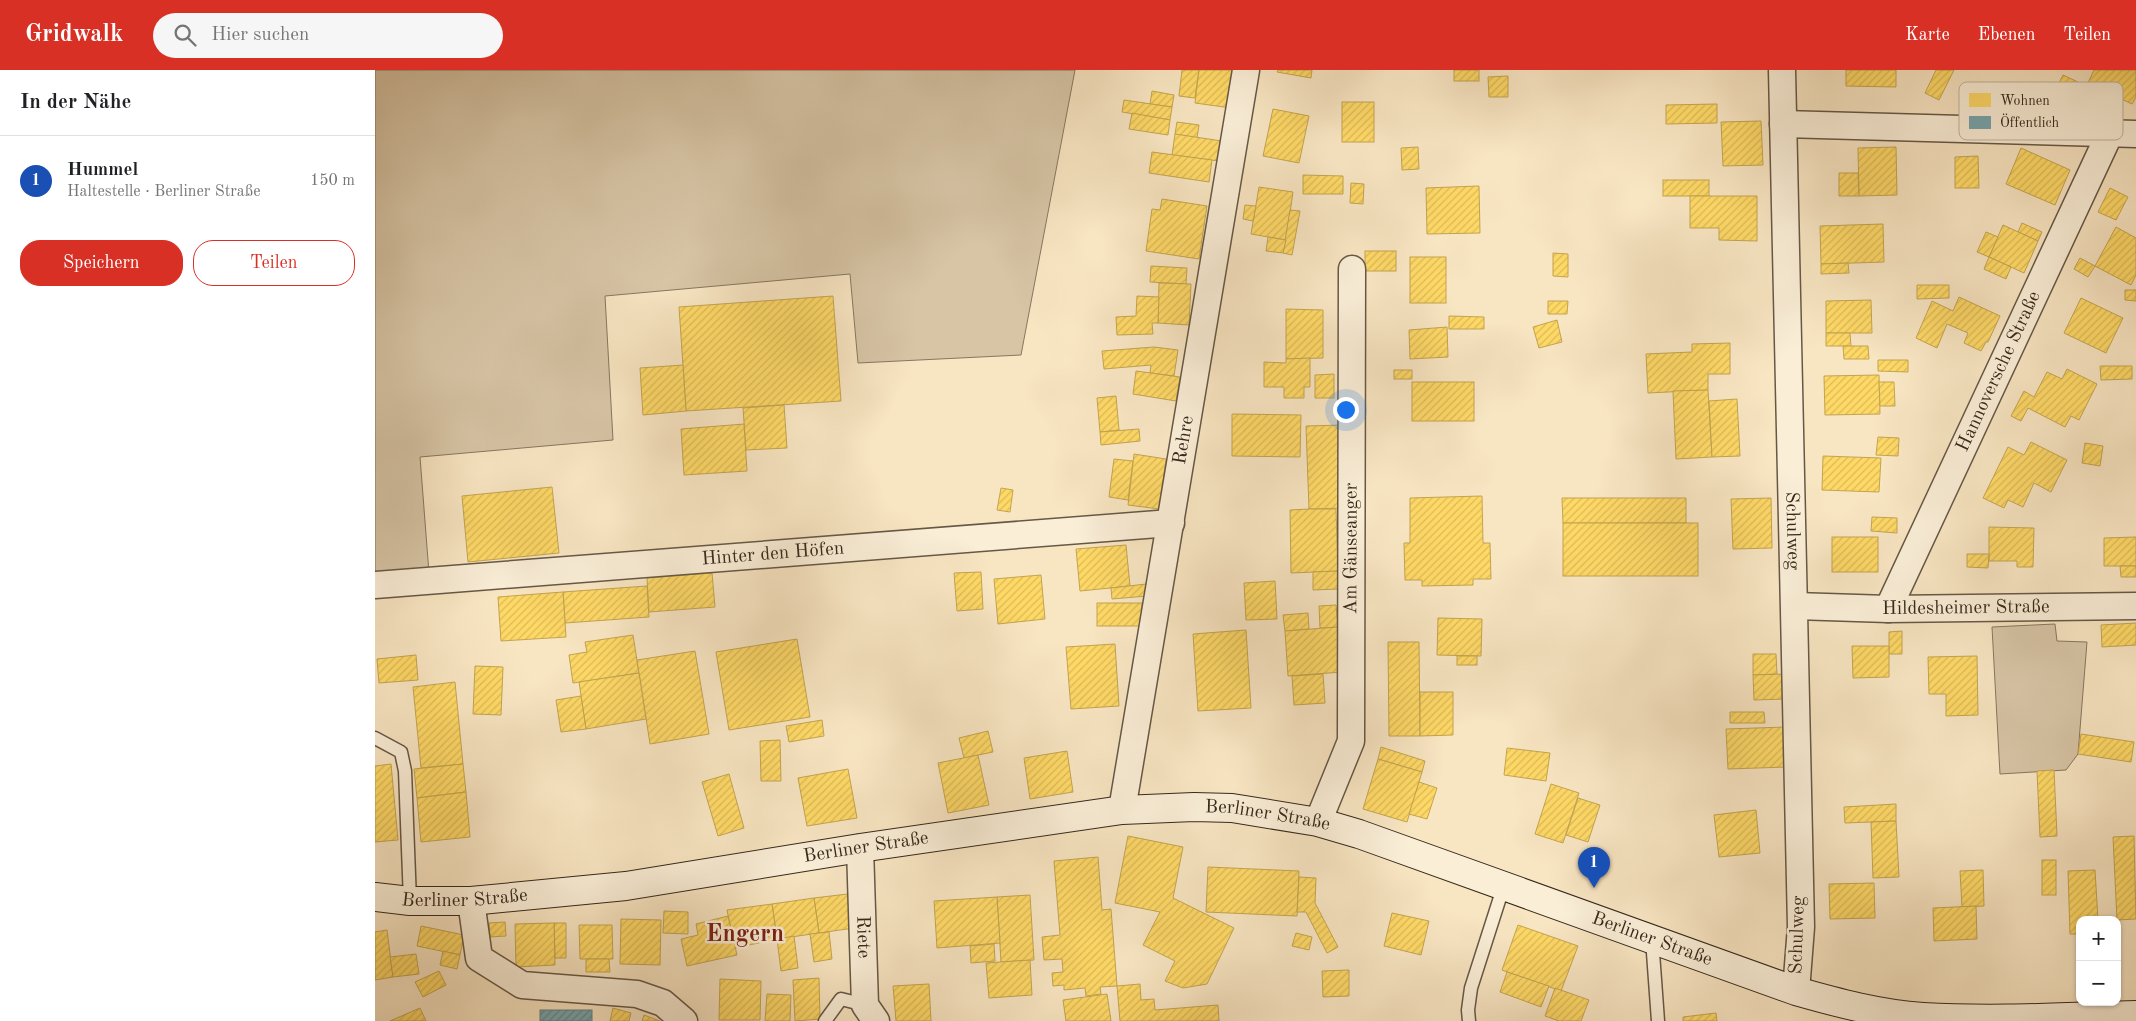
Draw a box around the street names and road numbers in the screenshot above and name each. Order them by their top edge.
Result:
street label: Hannoversche Straße [1953,288,2044,455]
street label: Rehre [1171,414,1197,466]
street label: Am Gänseanger [1342,482,1361,614]
street label: Schulweg [1782,491,1803,571]
street label: Hinter den Höfen [701,539,845,569]
street label: Hildesheimer Straße [1882,598,2050,619]
street label: Berliner Straße [1205,798,1332,835]
street label: Berliner Straße [802,829,930,867]
street label: Berliner Straße [401,886,529,911]
street label: Schulweg [1787,895,1809,975]
street label: Berliner Straße [1589,909,1715,970]
street label: Riete [853,915,873,959]

